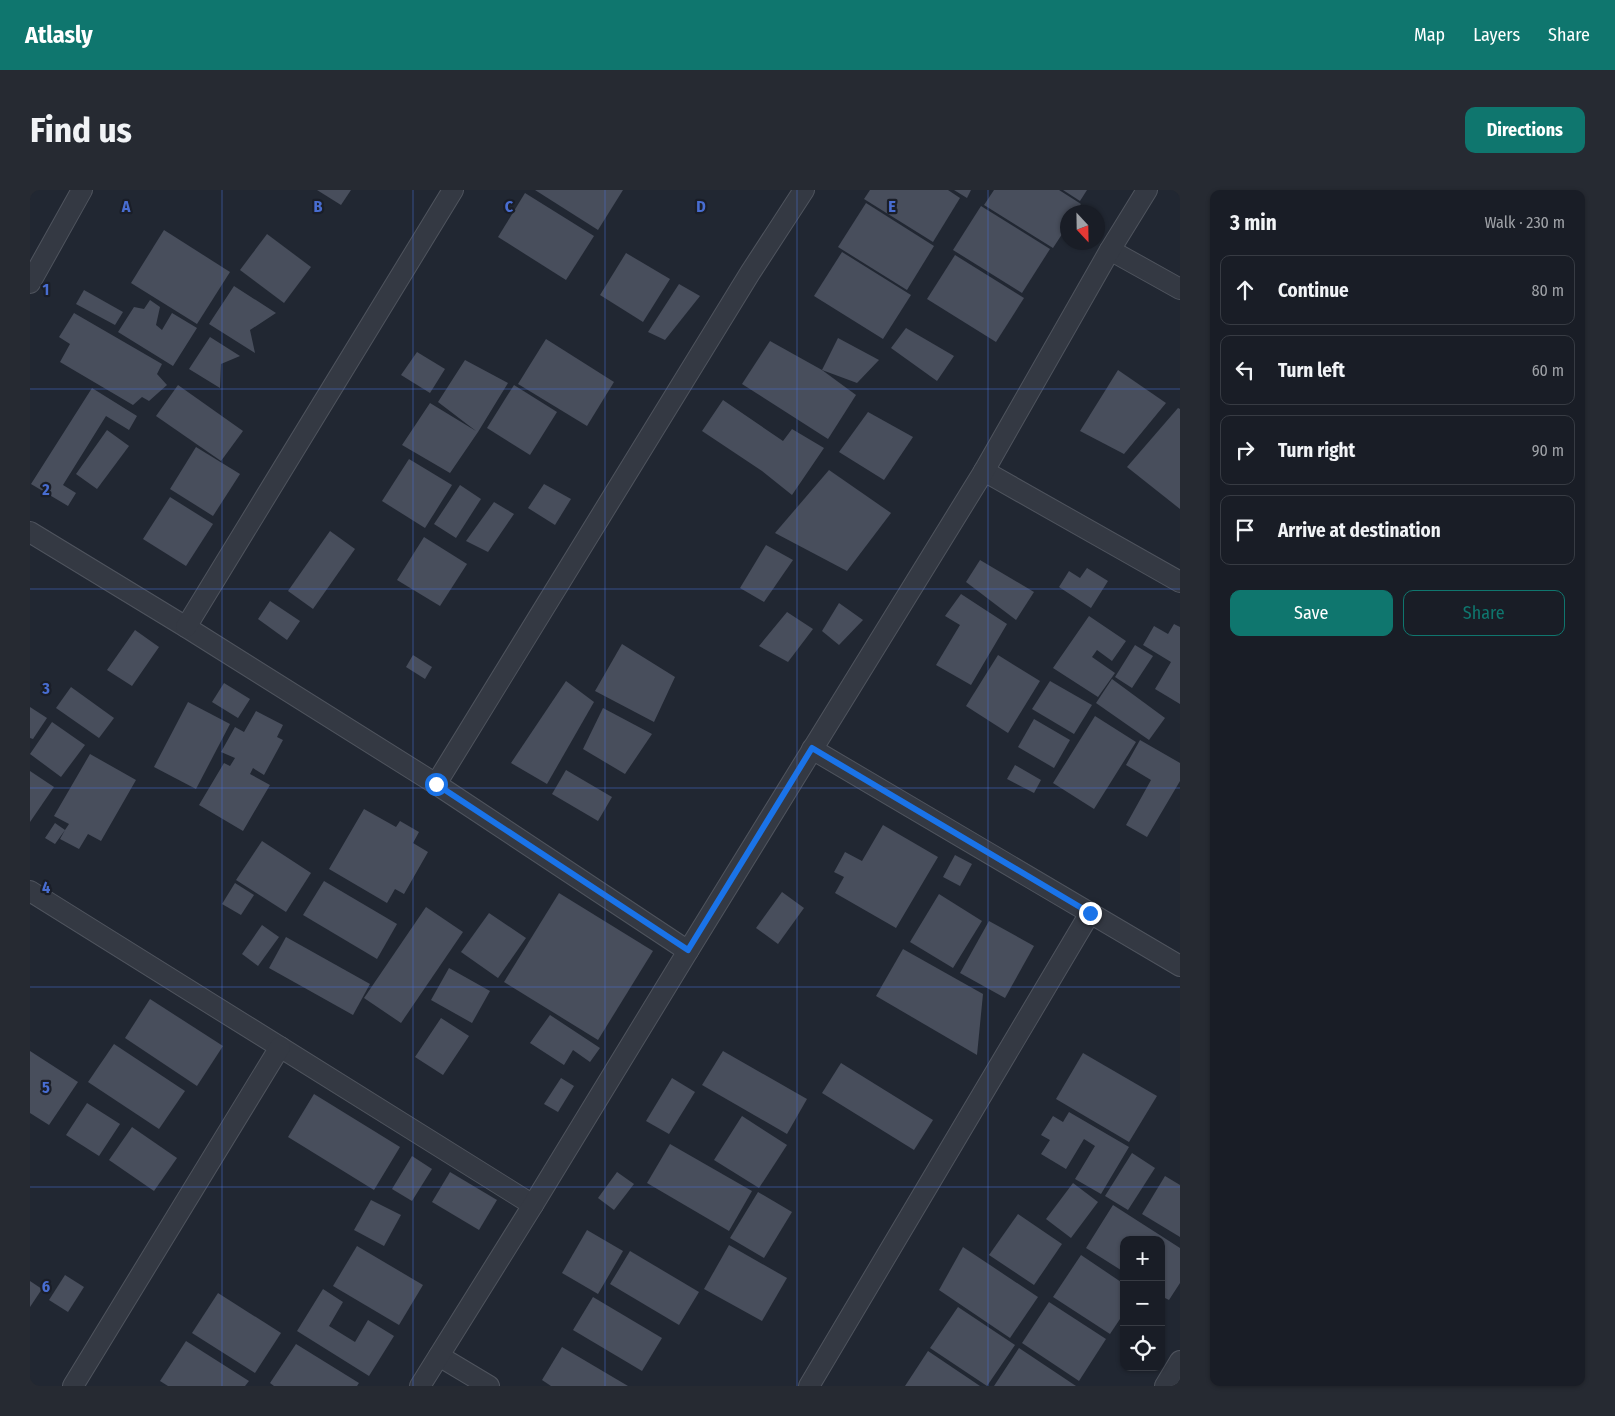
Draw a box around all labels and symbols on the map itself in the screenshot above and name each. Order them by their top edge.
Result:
text: A [121,197,131,216]
text: B [314,197,323,216]
text: C [505,197,514,216]
text: D [696,197,706,216]
text: E [888,197,896,216]
north arrow [1060,205,1105,250]
text: 1 [43,280,49,299]
text: 2 [41,480,50,499]
text: 3 [41,679,50,698]
route start [425,773,448,796]
text: 4 [42,878,50,897]
route end [1079,902,1102,925]
text: 5 [42,1078,50,1097]
text: 6 [42,1277,50,1296]

